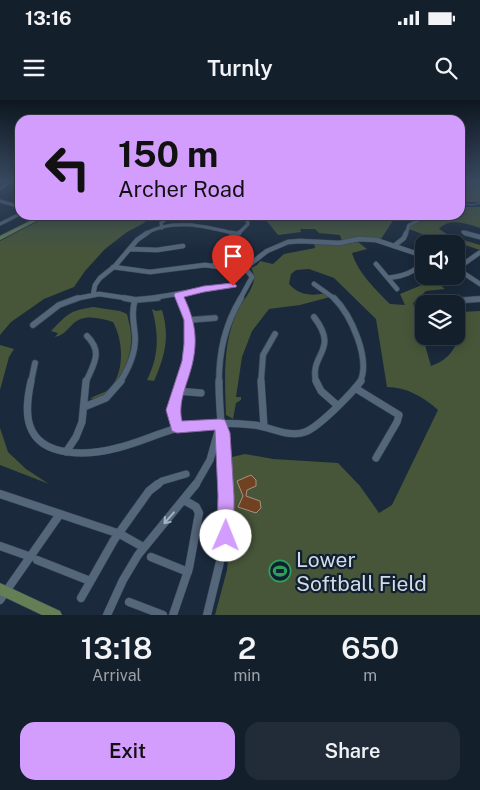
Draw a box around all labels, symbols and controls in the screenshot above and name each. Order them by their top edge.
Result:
text: 13:16 [25,7,72,29]
icon: menu [20,54,48,82]
icon: search [432,54,460,82]
text: Turnly [207,55,273,81]
text: 150 m [118,134,218,175]
icon: left [35,135,100,200]
text: Archer Road [118,176,245,202]
pin [212,235,254,286]
map controls [415,235,465,345]
button: sound [415,235,465,285]
icon: arrive [219,242,247,270]
button: layers [415,295,465,345]
position arrow [199,509,251,561]
one-way arrow [163,511,175,524]
place label: Lower Softball Field [296,547,427,596]
sports icon: Lower Softball Field [268,559,292,583]
text: 13:18 [81,630,153,666]
text: 2 [238,630,256,666]
text: 650 [341,630,399,666]
text: Arrival [92,666,141,685]
text: min [233,666,261,685]
text: m [363,666,377,685]
button: Exit [20,722,235,780]
button: Share [245,722,460,780]

